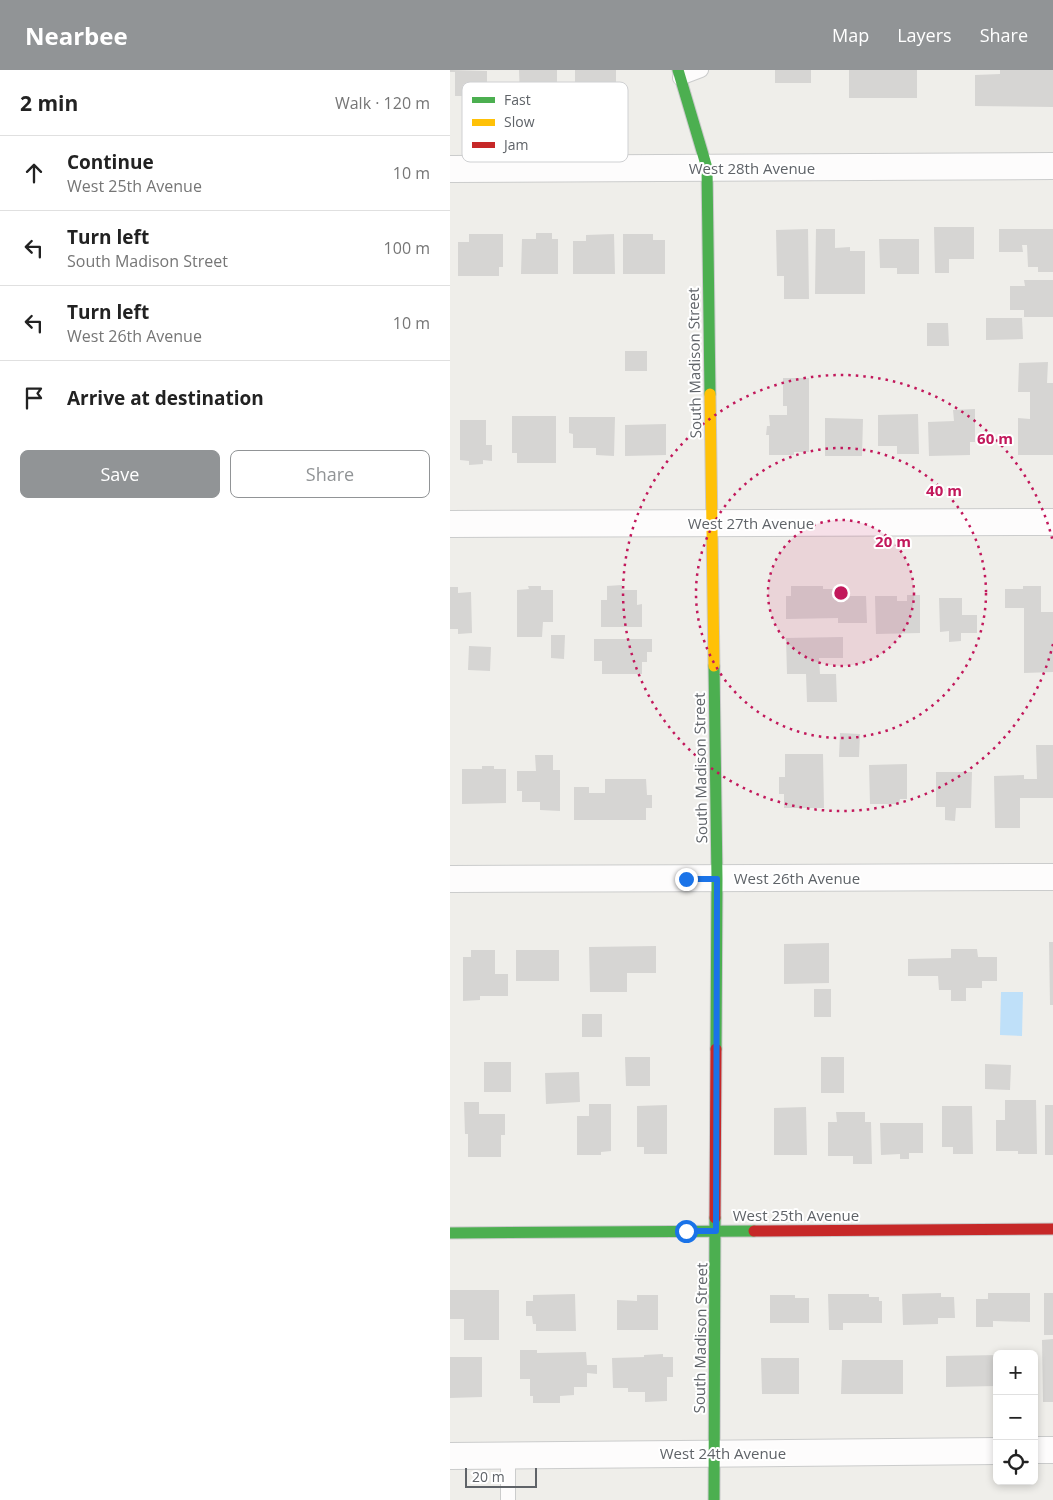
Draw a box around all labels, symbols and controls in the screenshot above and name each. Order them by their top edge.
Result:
text: Nearbee [25,19,128,52]
text: Map [832,23,869,47]
text: Layers [897,23,952,47]
text: Share [980,23,1028,47]
legend [462,82,628,162]
text: 2 min [20,89,78,117]
text: Fast [504,90,531,109]
text: Walk · 120 m [335,92,430,114]
text: Slow [504,112,535,131]
text: Jam [502,135,529,154]
text: Continue [67,149,154,175]
street label: West 28th Avenue [689,158,815,178]
icon: ahead [20,159,48,187]
text: 10 m [393,162,430,184]
text: West 25th Avenue [67,175,202,197]
text: Turn left [67,224,149,250]
icon: left [20,234,48,262]
text: 100 m [384,237,430,259]
text: South Madison Street [67,250,228,272]
street label: South Madison Street [683,287,705,439]
text: Turn left [67,299,149,325]
icon: left [20,309,48,337]
text: 10 m [393,312,430,334]
text: West 26th Avenue [67,325,202,347]
icon: arrive [20,384,48,412]
text: Arrive at destination [67,385,264,411]
text: 60 m [977,428,1013,448]
button: Save [20,450,220,498]
button: Share [230,450,430,498]
text: 40 m [926,480,962,500]
street label: West 27th Avenue [688,513,814,533]
text: 20 m [875,531,911,551]
centre of rings [832,584,850,602]
street label: South Madison Street [689,692,711,844]
route end [675,868,698,891]
street label: West 26th Avenue [734,868,860,888]
street label: West 25th Avenue [733,1205,859,1225]
route start [675,1220,698,1243]
street label: South Madison Street [689,1262,711,1414]
map controls [993,1350,1038,1485]
button: + [993,1350,1038,1395]
button: − [993,1395,1038,1440]
button: locate [993,1440,1038,1485]
street label: West 24th Avenue [660,1443,786,1463]
scale bar [465,1465,538,1488]
text: 20 m [472,1467,505,1486]

